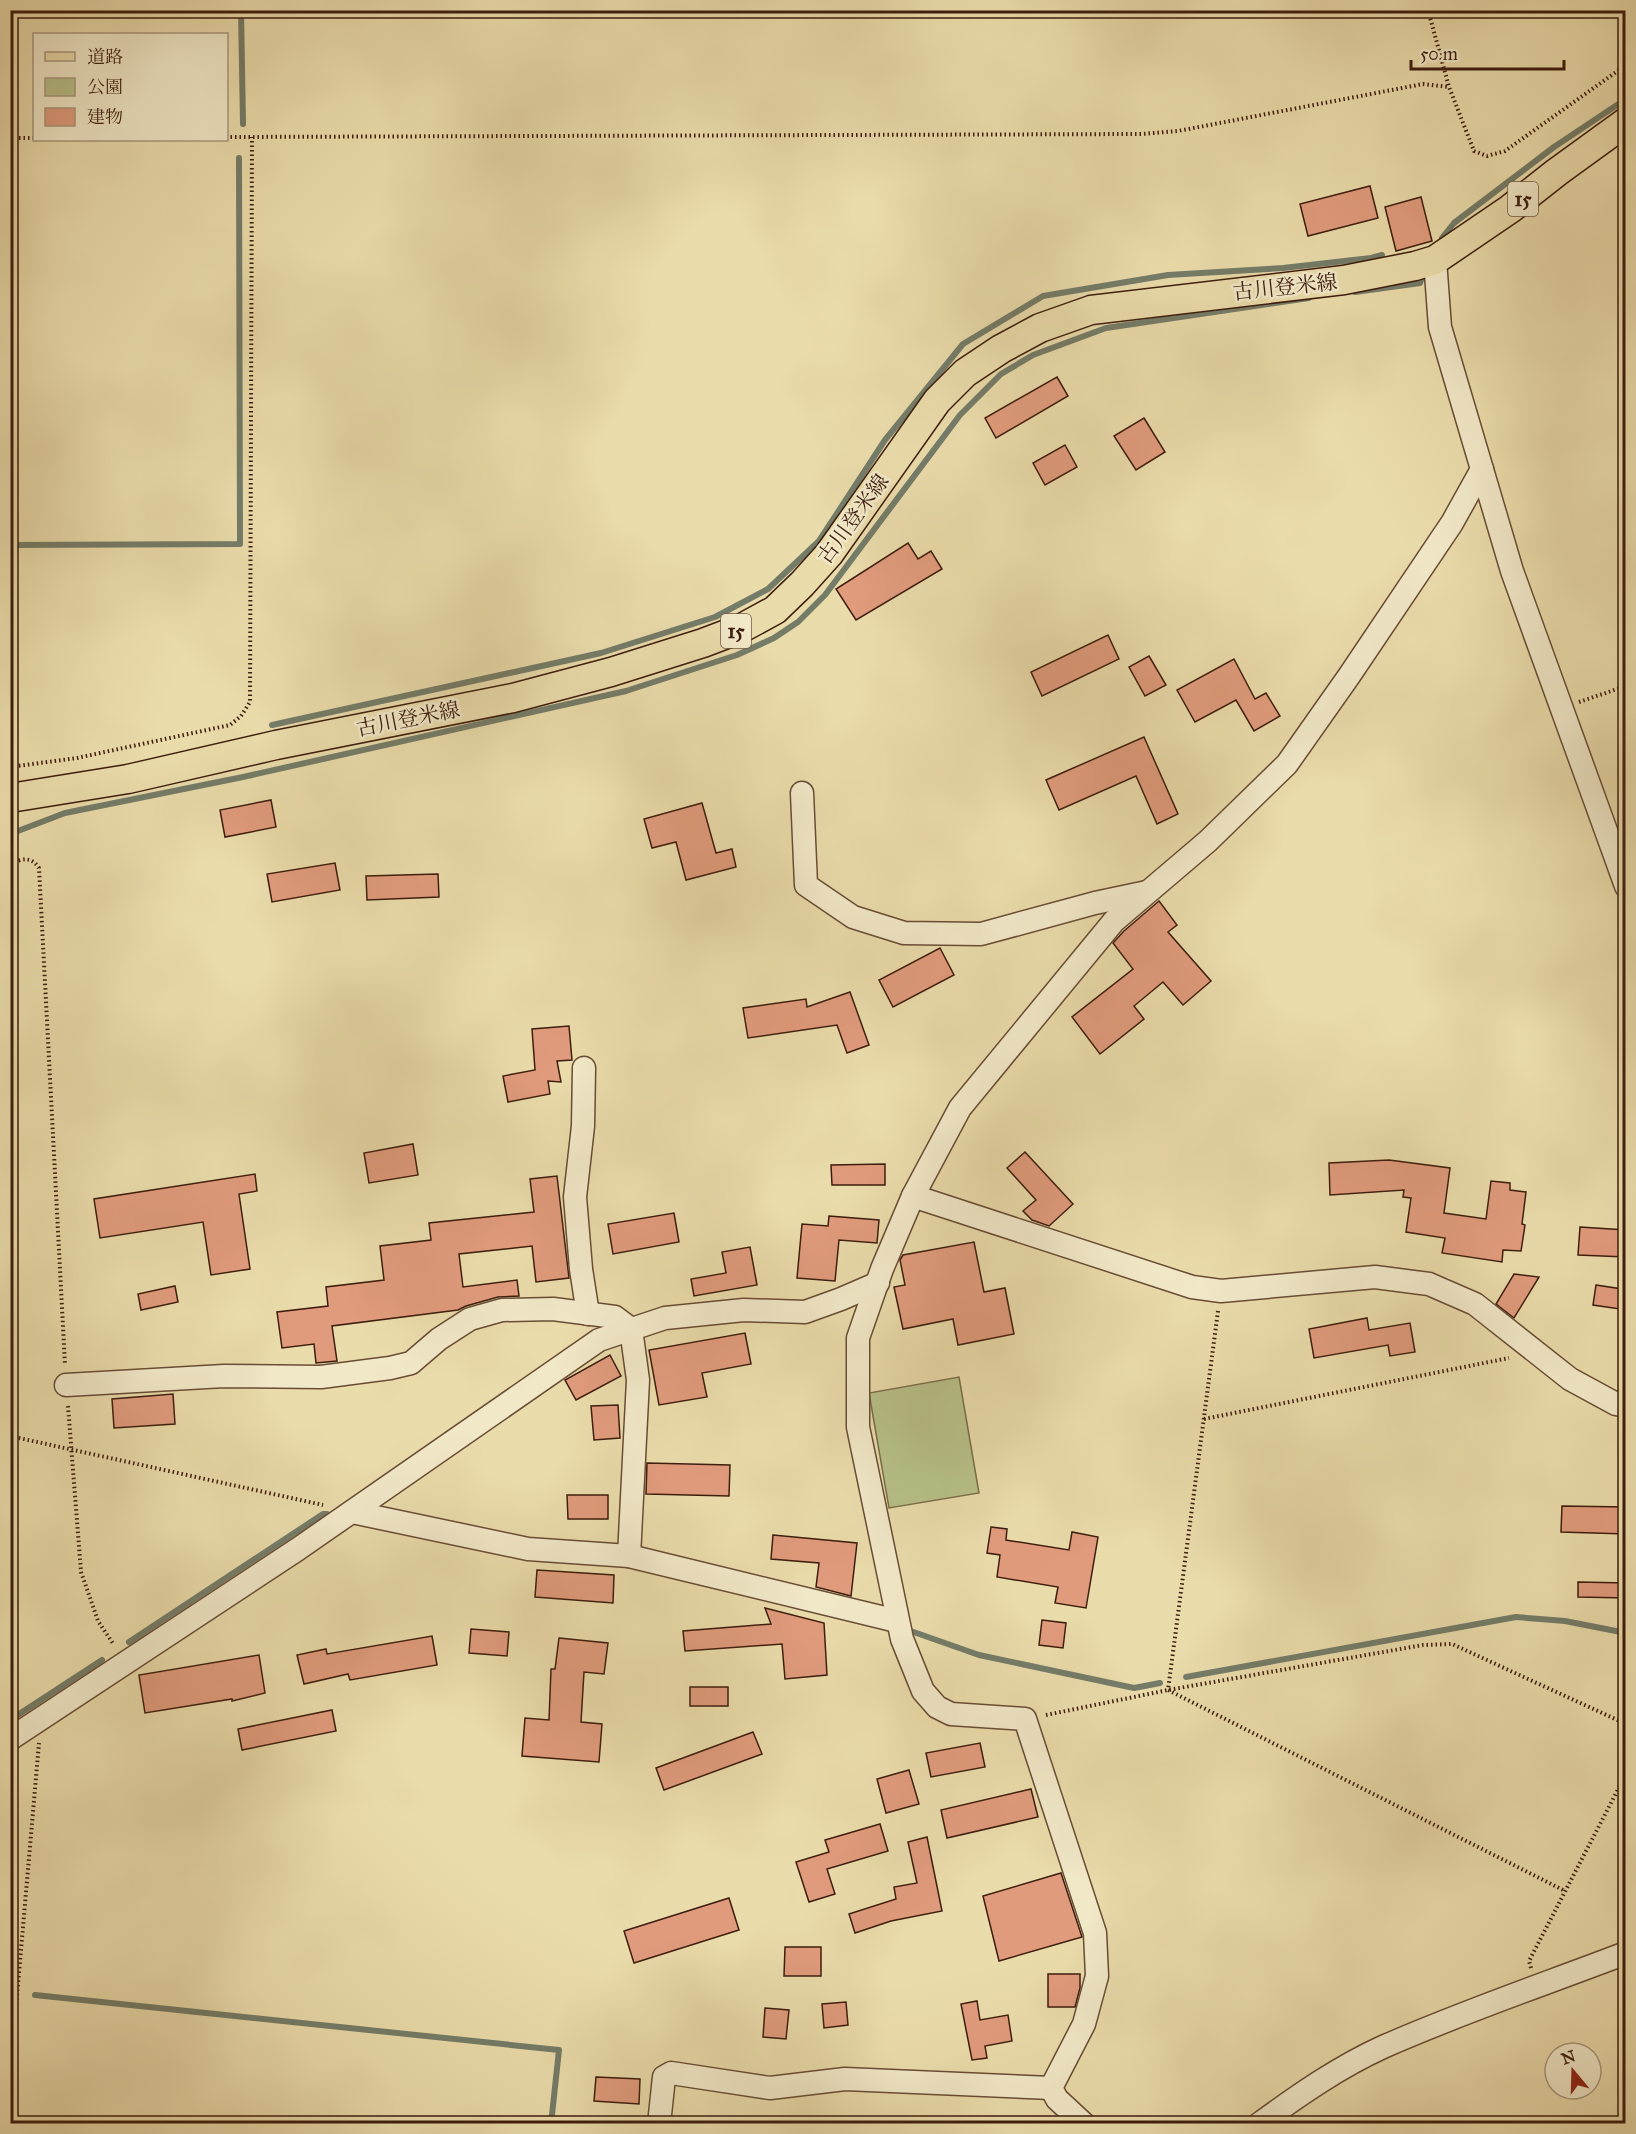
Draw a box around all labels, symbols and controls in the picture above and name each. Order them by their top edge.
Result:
legend [33,33,228,141]
scale bar [1411,33,1564,71]
text: 50 m [1420,43,1458,65]
text: 道路 [87,46,123,68]
text: 公園 [87,76,123,98]
text: 建物 [87,106,123,128]
road number: 15 [1508,182,1538,216]
street label: 古川登米線 [1231,269,1339,305]
street label: 古川登米線 [812,469,894,569]
road number: 15 [721,614,751,648]
street label: 古川登米線 [354,696,462,742]
north arrow [1543,2041,1603,2101]
text: N [1559,2046,1578,2068]

